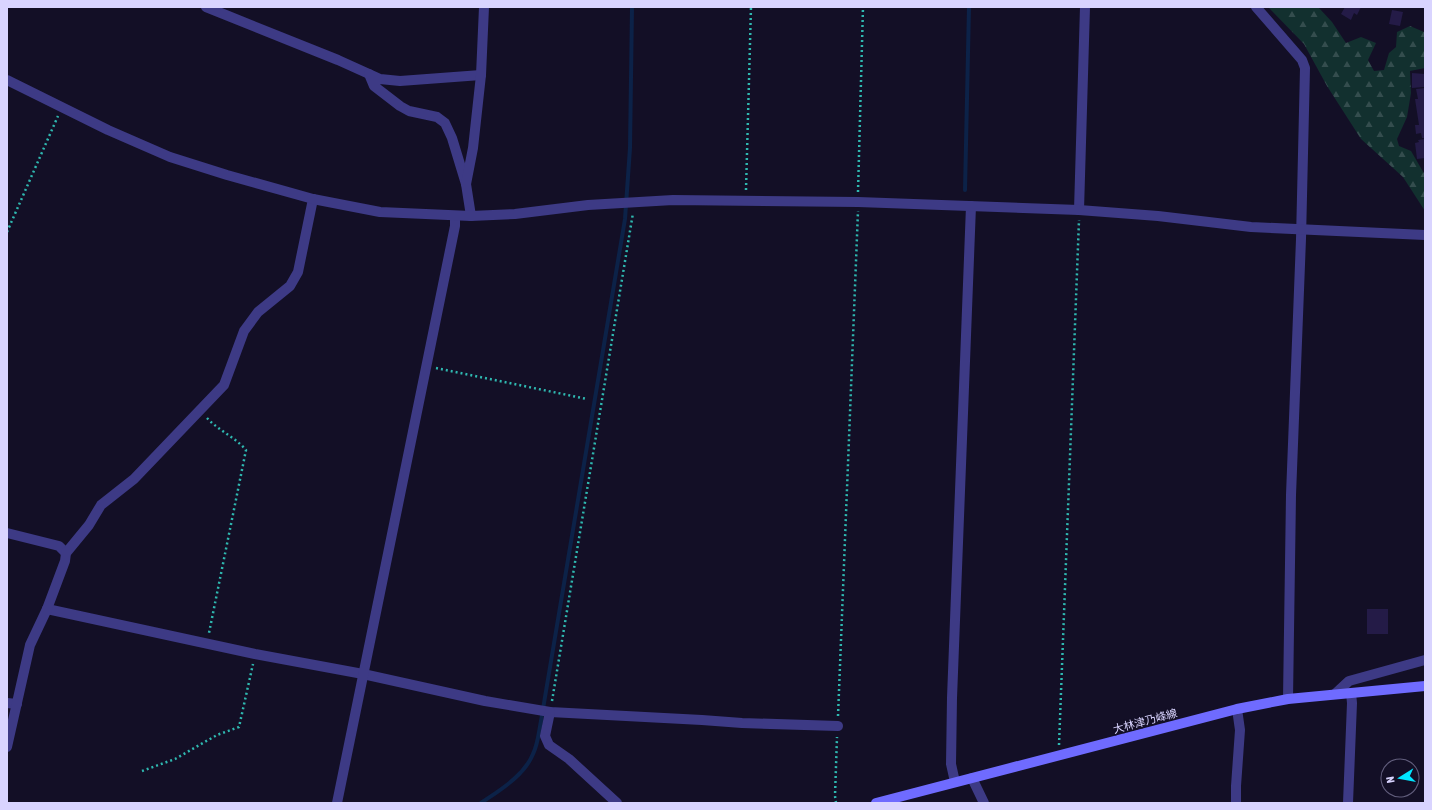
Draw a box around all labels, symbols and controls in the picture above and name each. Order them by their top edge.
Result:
street label: 大林津乃峰線 [1112,707,1178,735]
north arrow [1380,758,1420,798]
text: N [1384,776,1397,784]

